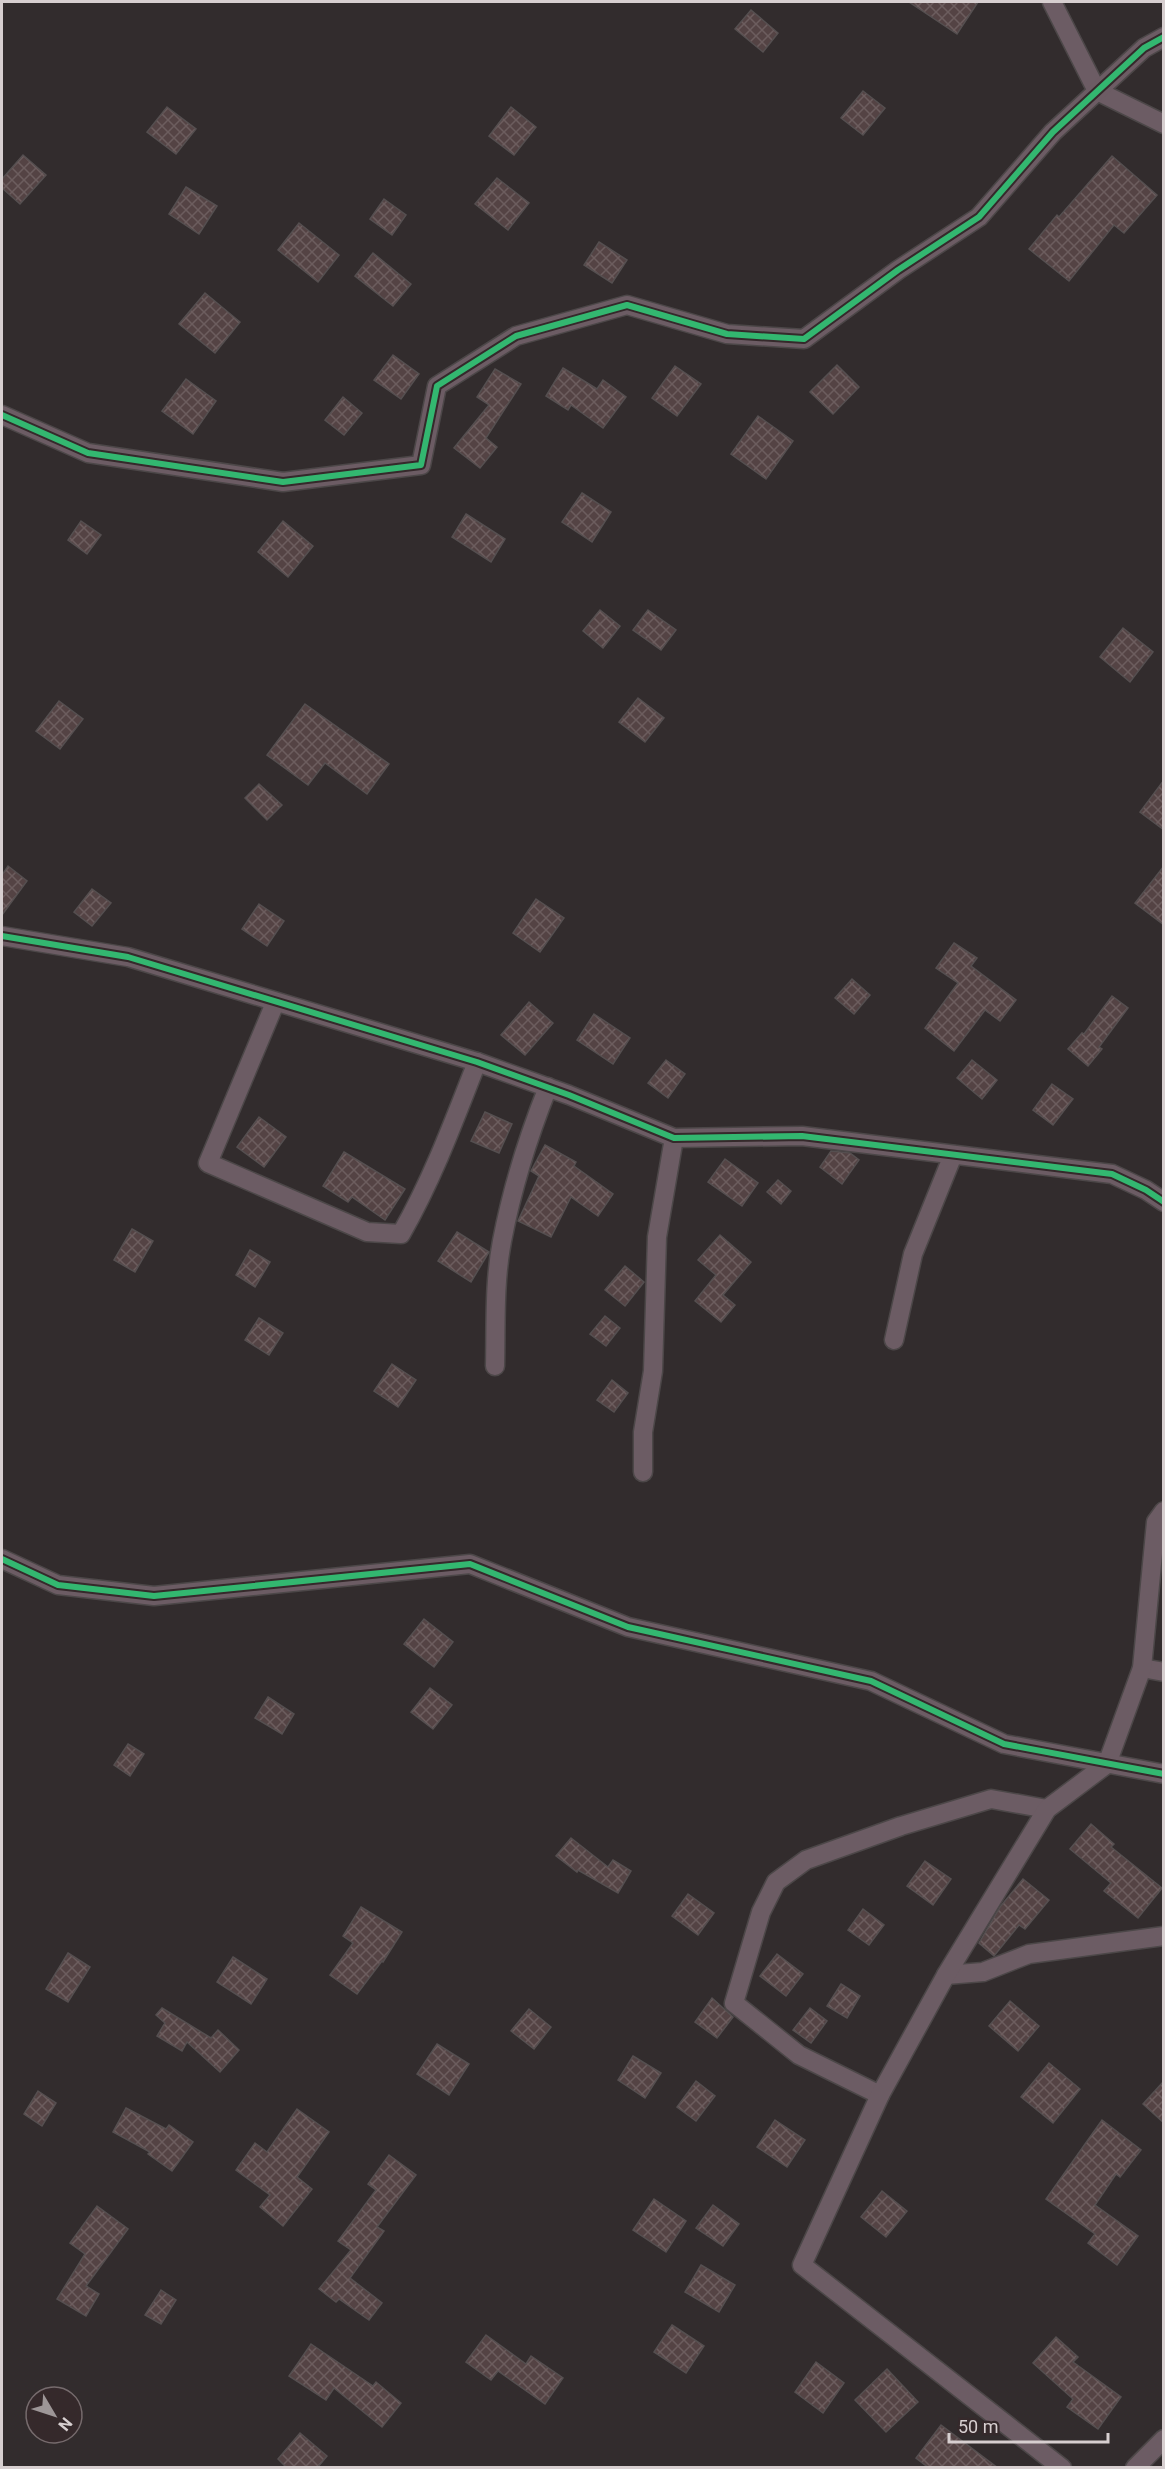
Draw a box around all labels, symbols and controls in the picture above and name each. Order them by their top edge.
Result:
north arrow [24,2385,84,2445]
scale bar [949,2406,1108,2444]
text: N [54,2414,76,2434]
text: 50 m [958,2416,998,2437]

